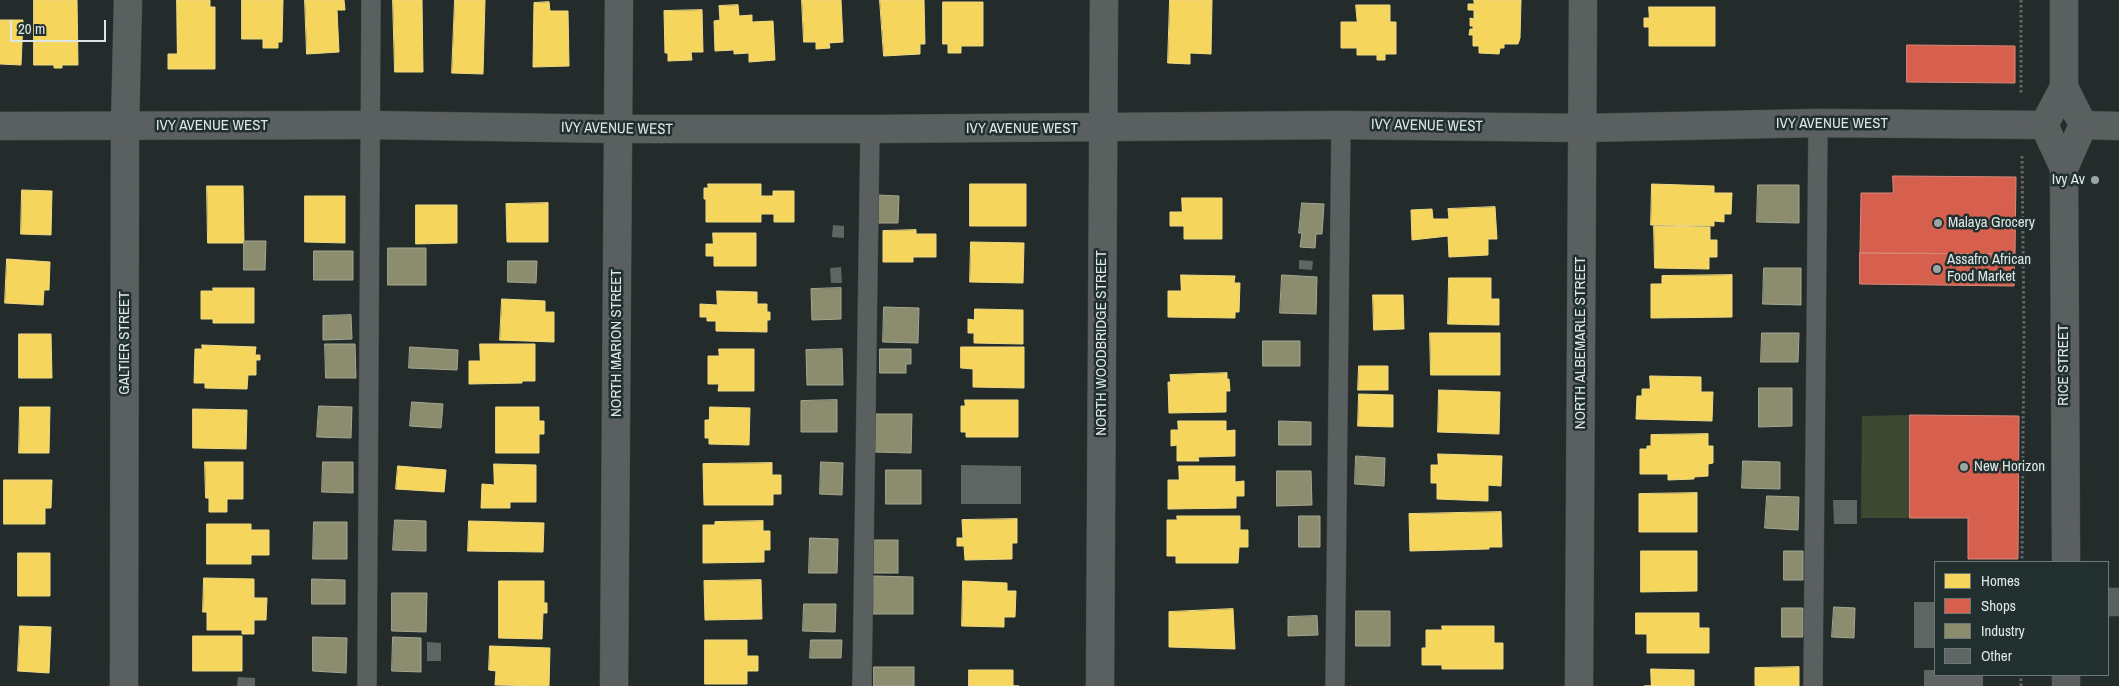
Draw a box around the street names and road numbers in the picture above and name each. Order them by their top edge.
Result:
street label: IVY AVENUE WEST [1776,115,1888,133]
street label: IVY AVENUE WEST [1371,116,1483,136]
street label: IVY AVENUE WEST [156,117,268,135]
street label: IVY AVENUE WEST [561,119,673,139]
street label: IVY AVENUE WEST [966,120,1078,138]
street label: NORTH WOODBRIDGE STREET [1093,250,1111,436]
street label: NORTH ALBEMARLE STREET [1572,257,1590,429]
street label: NORTH MARION STREET [608,269,626,417]
street label: GALTIER STREET [116,291,134,395]
street label: RICE STREET [2055,324,2073,406]

